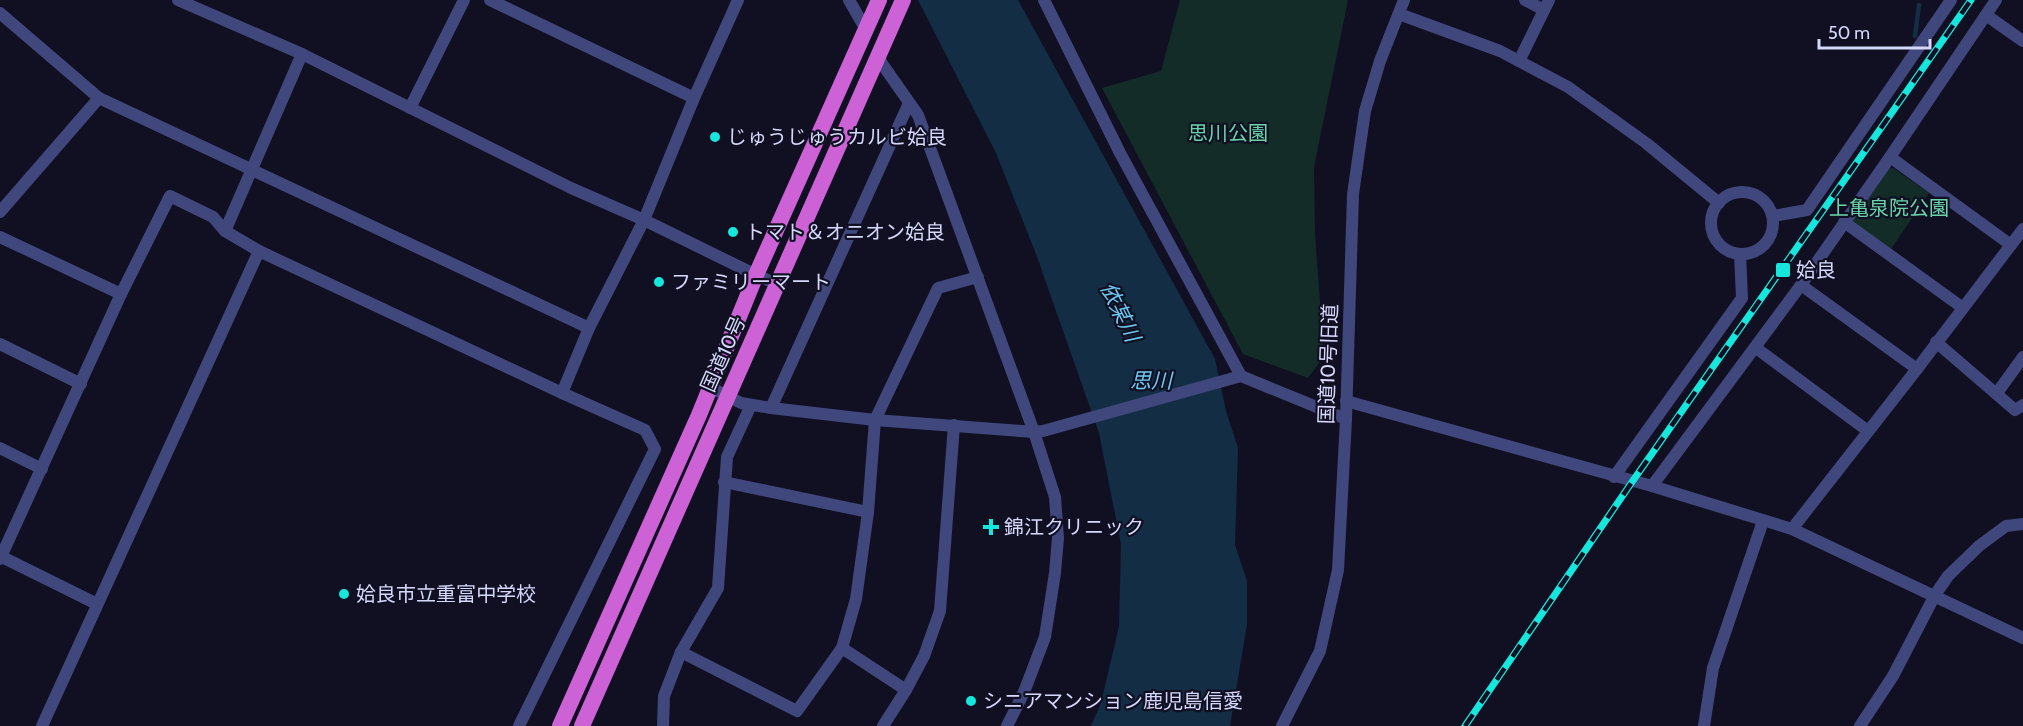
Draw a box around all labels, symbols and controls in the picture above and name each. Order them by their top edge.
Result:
scale bar [1819,12,1930,50]
text: 50 m [1828,22,1870,44]
park label: 思川公園 [1188,121,1268,145]
place label: じゅうじゅうカルビ姶良 [727,125,947,149]
marker: じゅうじゅうカルビ姶良 [708,130,722,144]
park label: 上亀泉院公園 [1829,196,1949,220]
place label: トマト＆オニオン姶良 [745,220,945,244]
marker: トマト＆オニオン姶良 [726,225,740,239]
place label: 姶良 [1796,258,1836,282]
marker: 姶良 [1774,261,1792,279]
place label: ファミリーマート [671,270,831,294]
marker: ファミリーマート [652,275,666,289]
water label: 依某川 [1095,278,1146,347]
street label: 国道10号旧道 [1314,303,1342,425]
street label: 国道10号 [696,312,750,396]
water label: 思川 [1130,368,1174,393]
place label: 錦江クリニック [1004,515,1144,539]
marker: 錦江クリニック [982,518,1000,536]
place label: 姶良市立重富中学校 [356,582,536,606]
marker: 姶良市立重富中学校 [337,587,351,601]
place label: シニアマンション鹿児島信愛 [983,689,1243,713]
marker: シニアマンション鹿児島信愛 [964,694,978,708]

